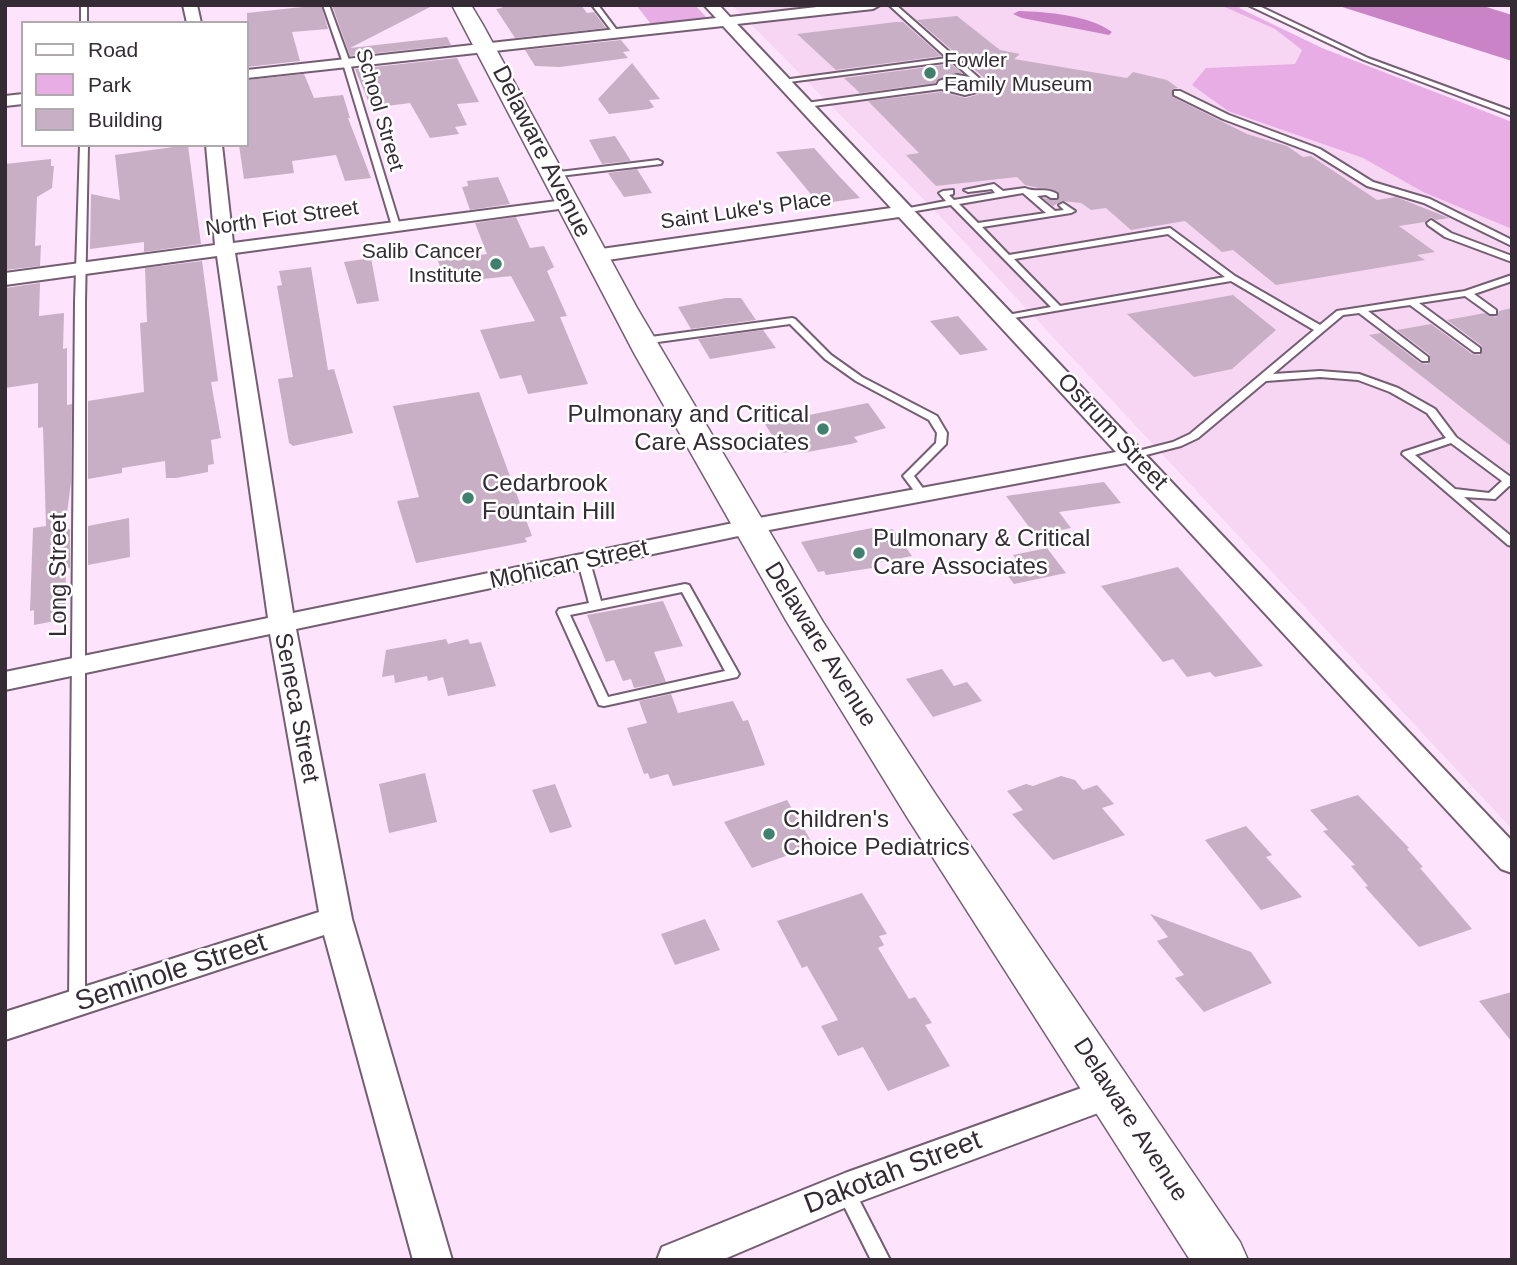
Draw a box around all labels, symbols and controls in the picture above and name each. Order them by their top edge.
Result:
legend [21,21,248,147]
text: Road [88,38,138,61]
street label: School Street [350,46,408,174]
place label: Fowler Family Museum [944,48,1092,98]
street label: Delaware Avenue [485,61,597,243]
marker: Fowler Family Museum [922,65,938,81]
text: Park [88,73,131,96]
text: Building [88,108,163,131]
street label: Saint Luke's Place [659,187,833,235]
street label: North Fiot Street [204,196,360,242]
place label: Salib Cancer Institute [362,239,482,289]
marker: Salib Cancer Institute [488,256,504,272]
street label: Ostrum Street [1051,368,1173,496]
place label: Pulmonary and Critical Care Associates [568,401,809,457]
marker: Pulmonary and Critical Care Associates [815,421,831,437]
place label: Cedarbrook Fountain Hill [482,470,615,526]
marker: Cedarbrook Fountain Hill [460,490,476,506]
street label: Long Street [45,513,73,637]
place label: Pulmonary & Critical Care Associates [873,525,1090,581]
street label: Mohican Street [487,534,651,596]
marker: Pulmonary & Critical Care Associates [851,545,867,561]
street label: Delaware Avenue [758,557,882,733]
street label: Seneca Street [267,631,325,785]
place label: Children's Choice Pediatrics [783,806,970,862]
marker: Children's Choice Pediatrics [761,826,777,842]
street label: Seminole Street [71,926,271,1020]
street label: Delaware Avenue [1066,1033,1194,1207]
street label: Dakotah Street [800,1124,986,1222]

